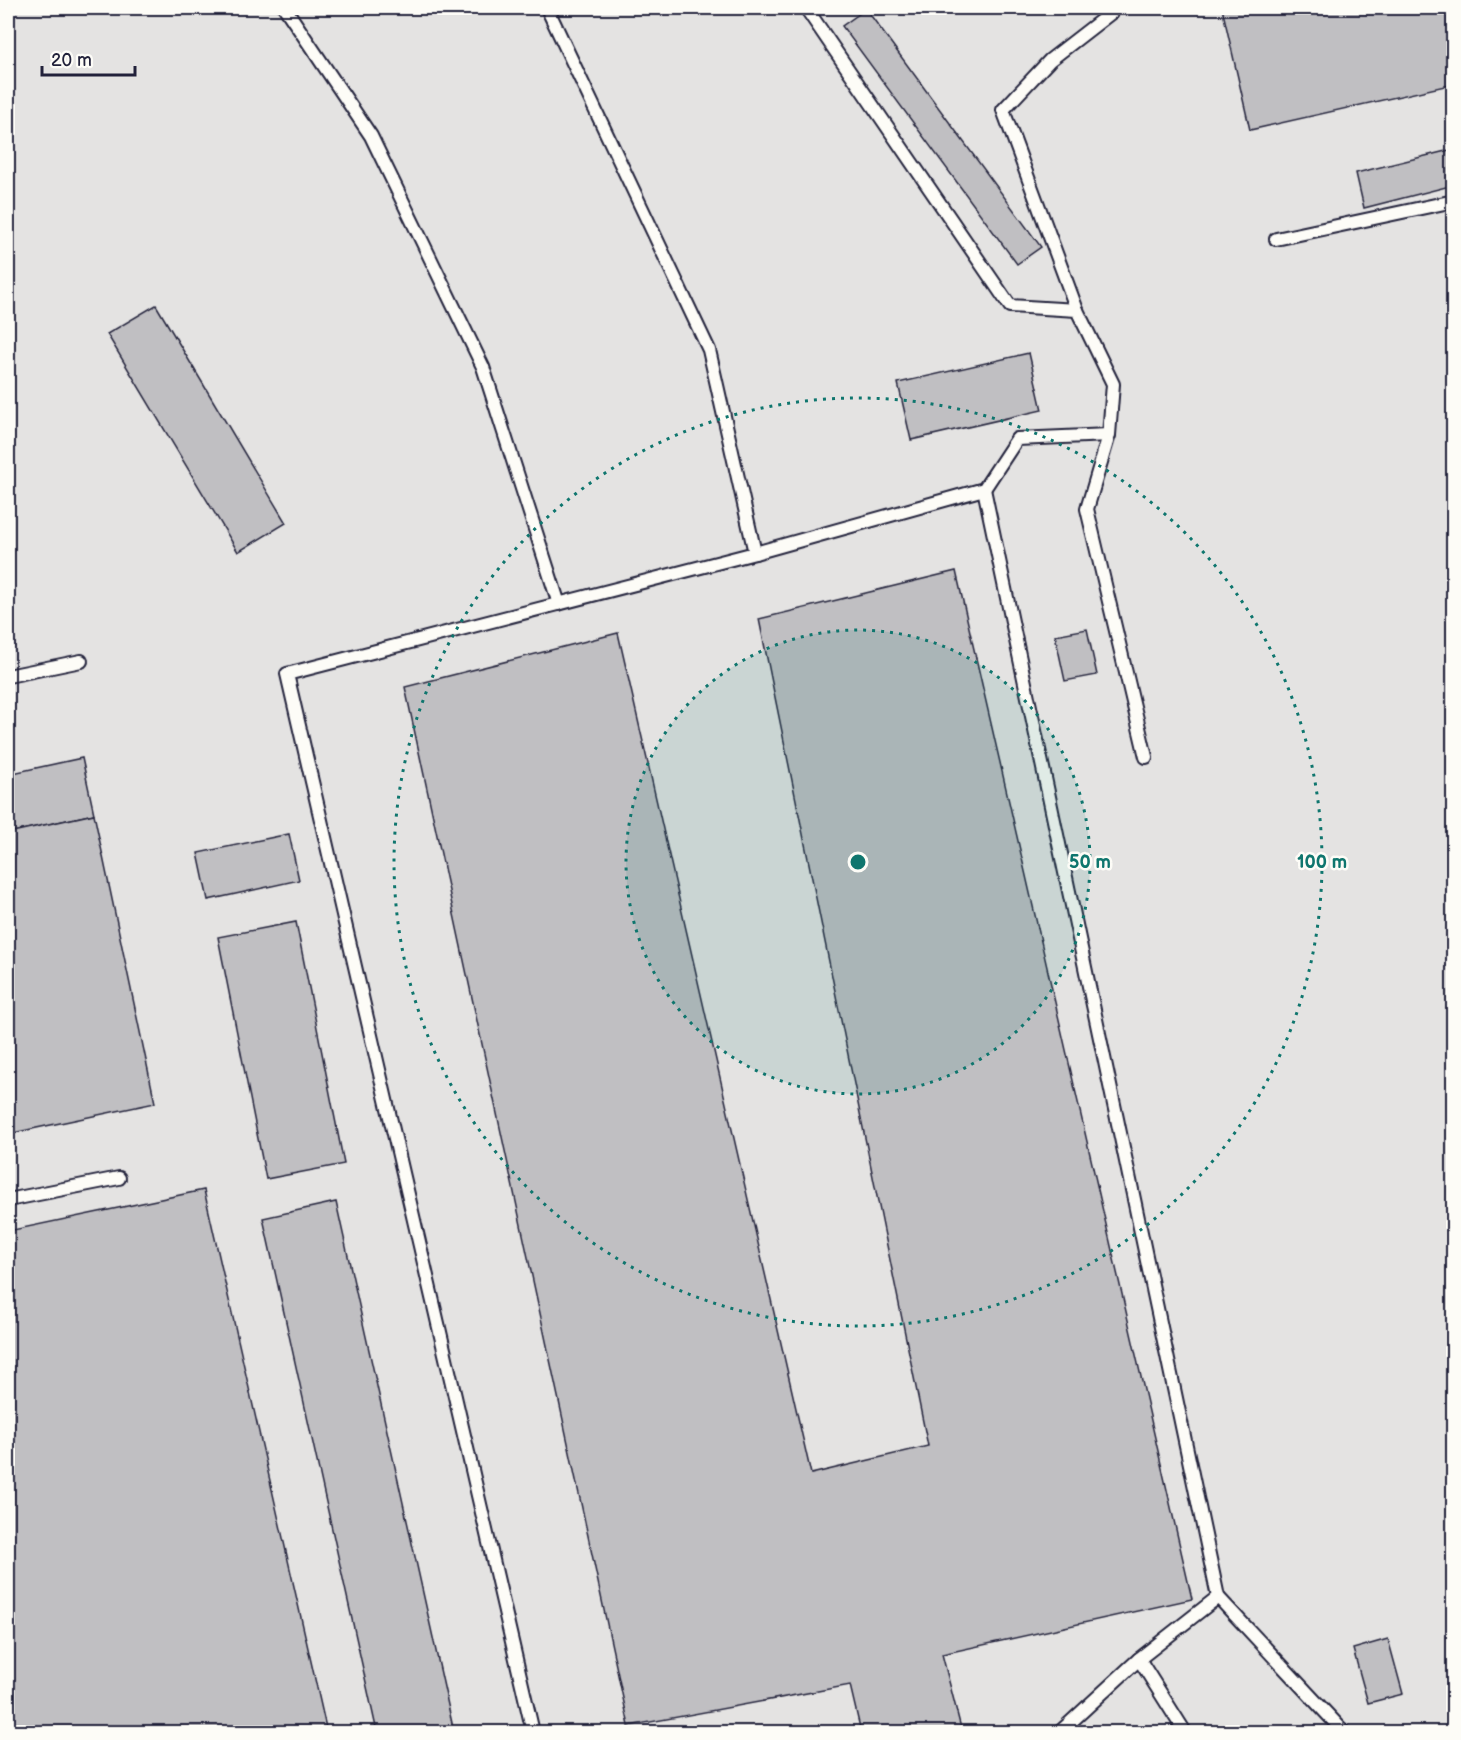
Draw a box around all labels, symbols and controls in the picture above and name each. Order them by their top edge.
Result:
scale bar [42,39,135,77]
text: 20 m [51,50,92,71]
centre of rings [848,852,868,872]
text: 50 m [1069,852,1111,873]
text: 100 m [1297,852,1347,873]

